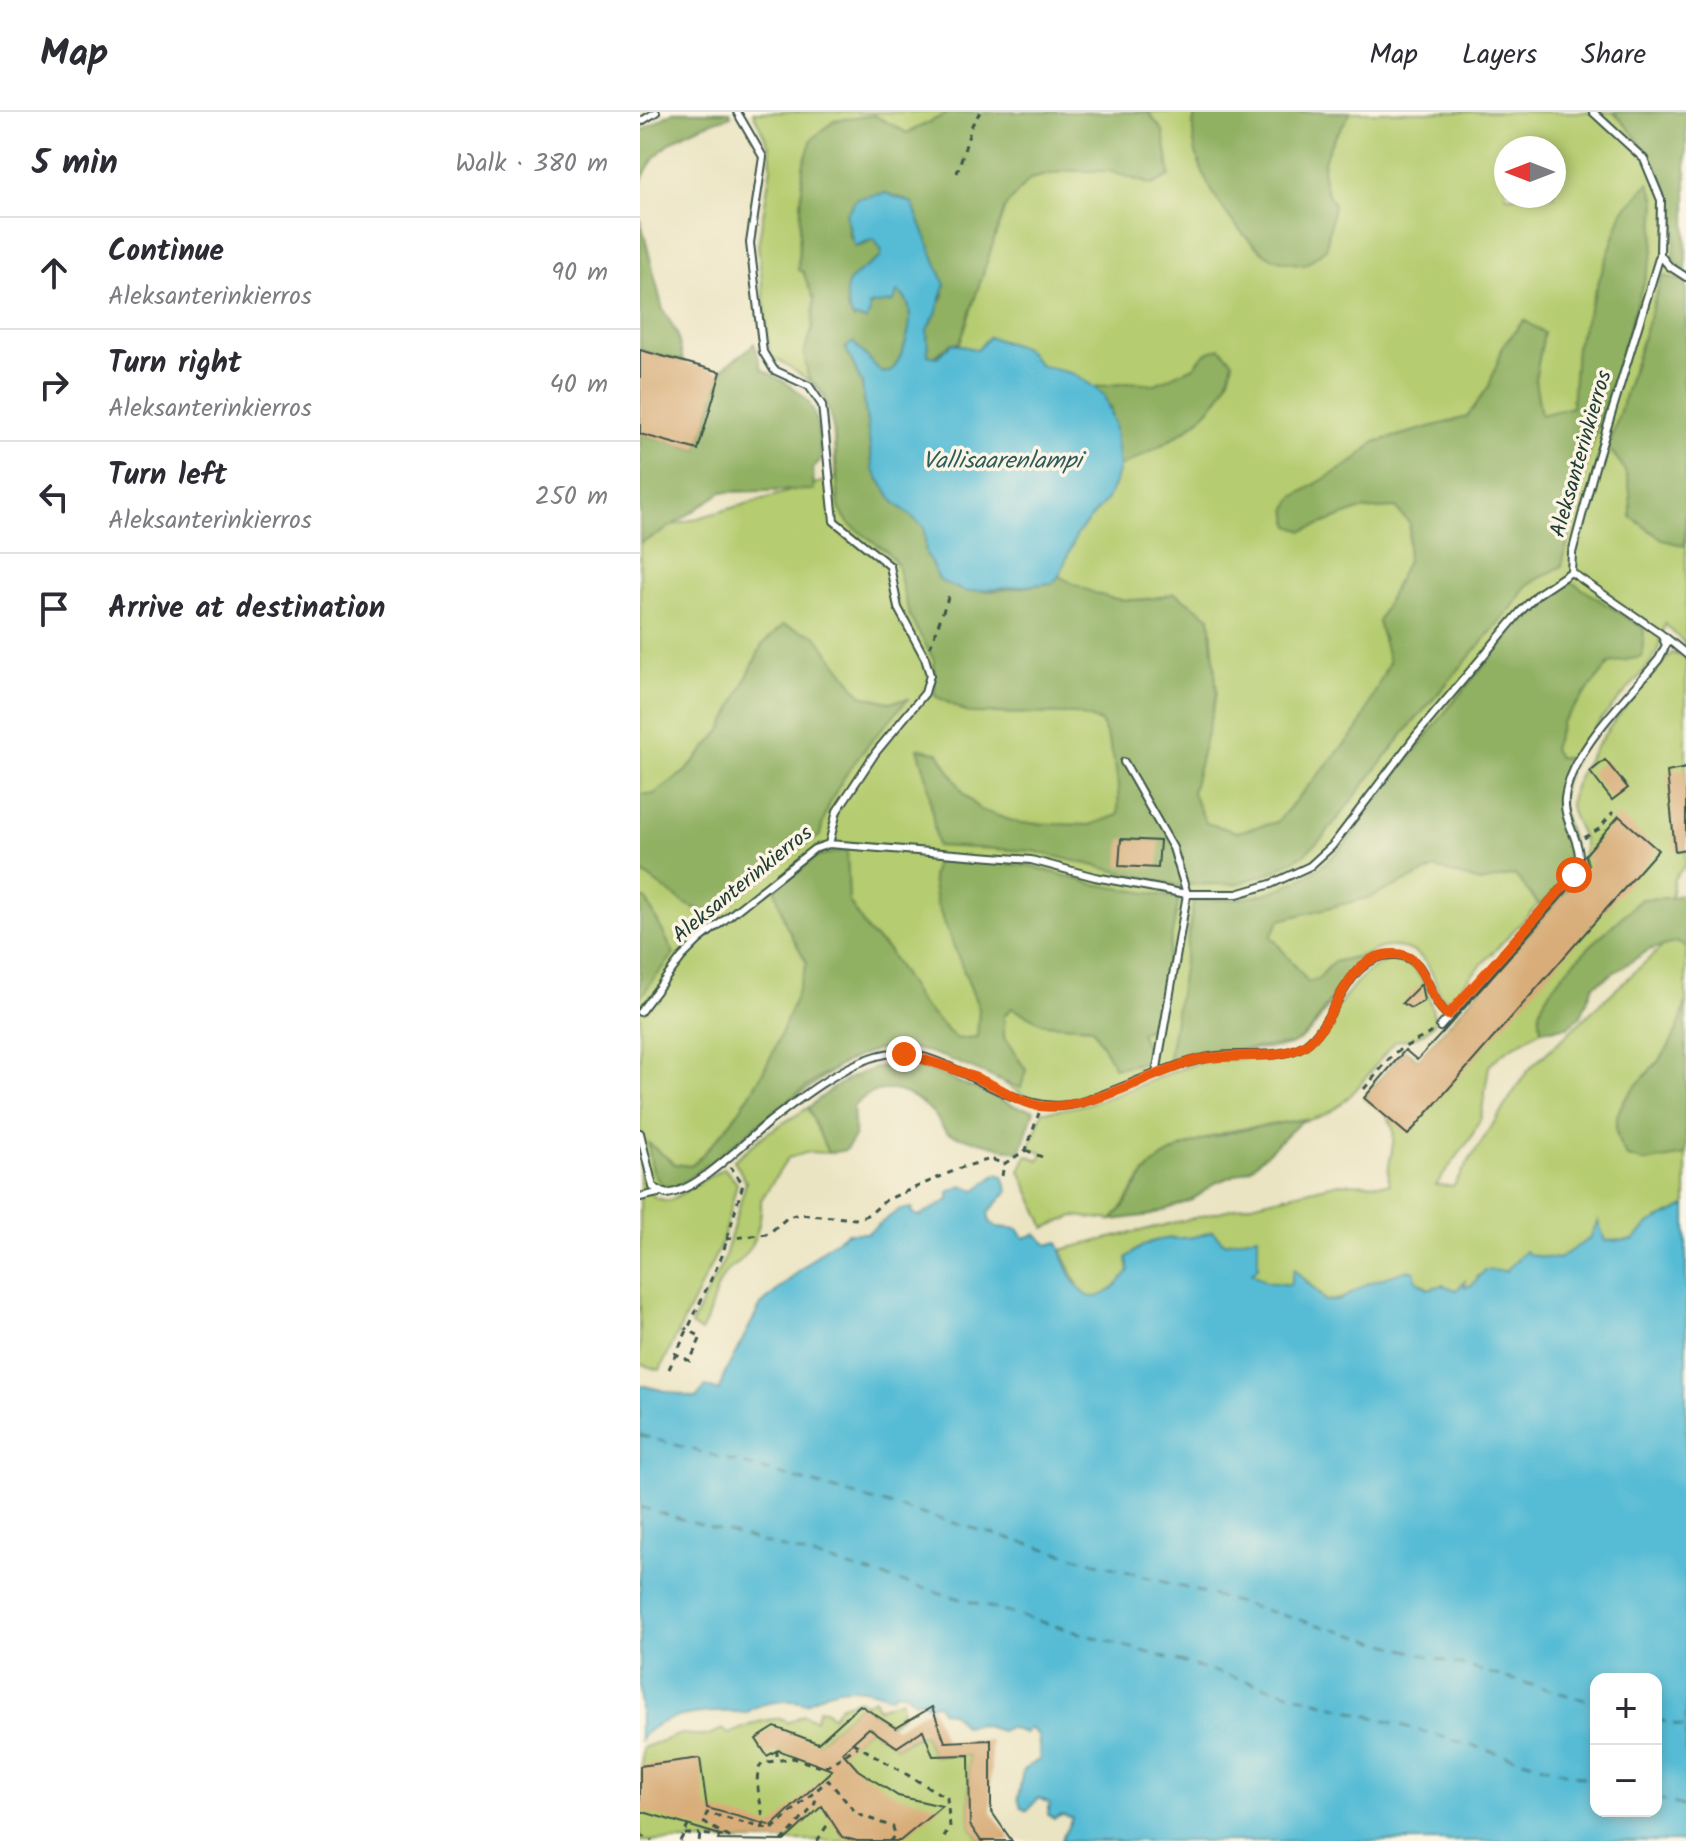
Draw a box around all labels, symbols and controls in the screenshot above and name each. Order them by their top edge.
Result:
text: Map [40,25,109,85]
text: Map [1369,33,1418,78]
text: Layers [1462,33,1537,78]
text: Share [1581,33,1646,78]
north arrow [1494,136,1566,208]
text: 5 min [32,137,118,191]
text: Walk · 380 m [455,143,608,185]
text: Continue [108,228,224,276]
icon: ahead [32,251,76,295]
text: 90 m [551,252,608,294]
text: Aleksanterinkierros [108,276,312,318]
text: Turn right [108,340,241,388]
icon: right [32,363,76,407]
text: 40 m [550,364,608,406]
street label: Aleksanterinkierros [1541,366,1623,542]
text: Aleksanterinkierros [108,388,312,430]
water label: Vallisaarenlampi [922,442,1087,481]
text: Turn left [108,452,227,500]
icon: left [32,475,76,519]
text: 250 m [535,476,608,518]
text: Aleksanterinkierros [108,500,312,542]
text: Arrive at destination [108,585,385,633]
icon: arrive [32,587,76,631]
street label: Aleksanterinkierros [665,817,821,953]
route start [1556,857,1592,893]
route end [886,1036,922,1072]
map controls [1590,1673,1662,1817]
button: + [1590,1673,1662,1745]
button: − [1590,1745,1662,1817]

